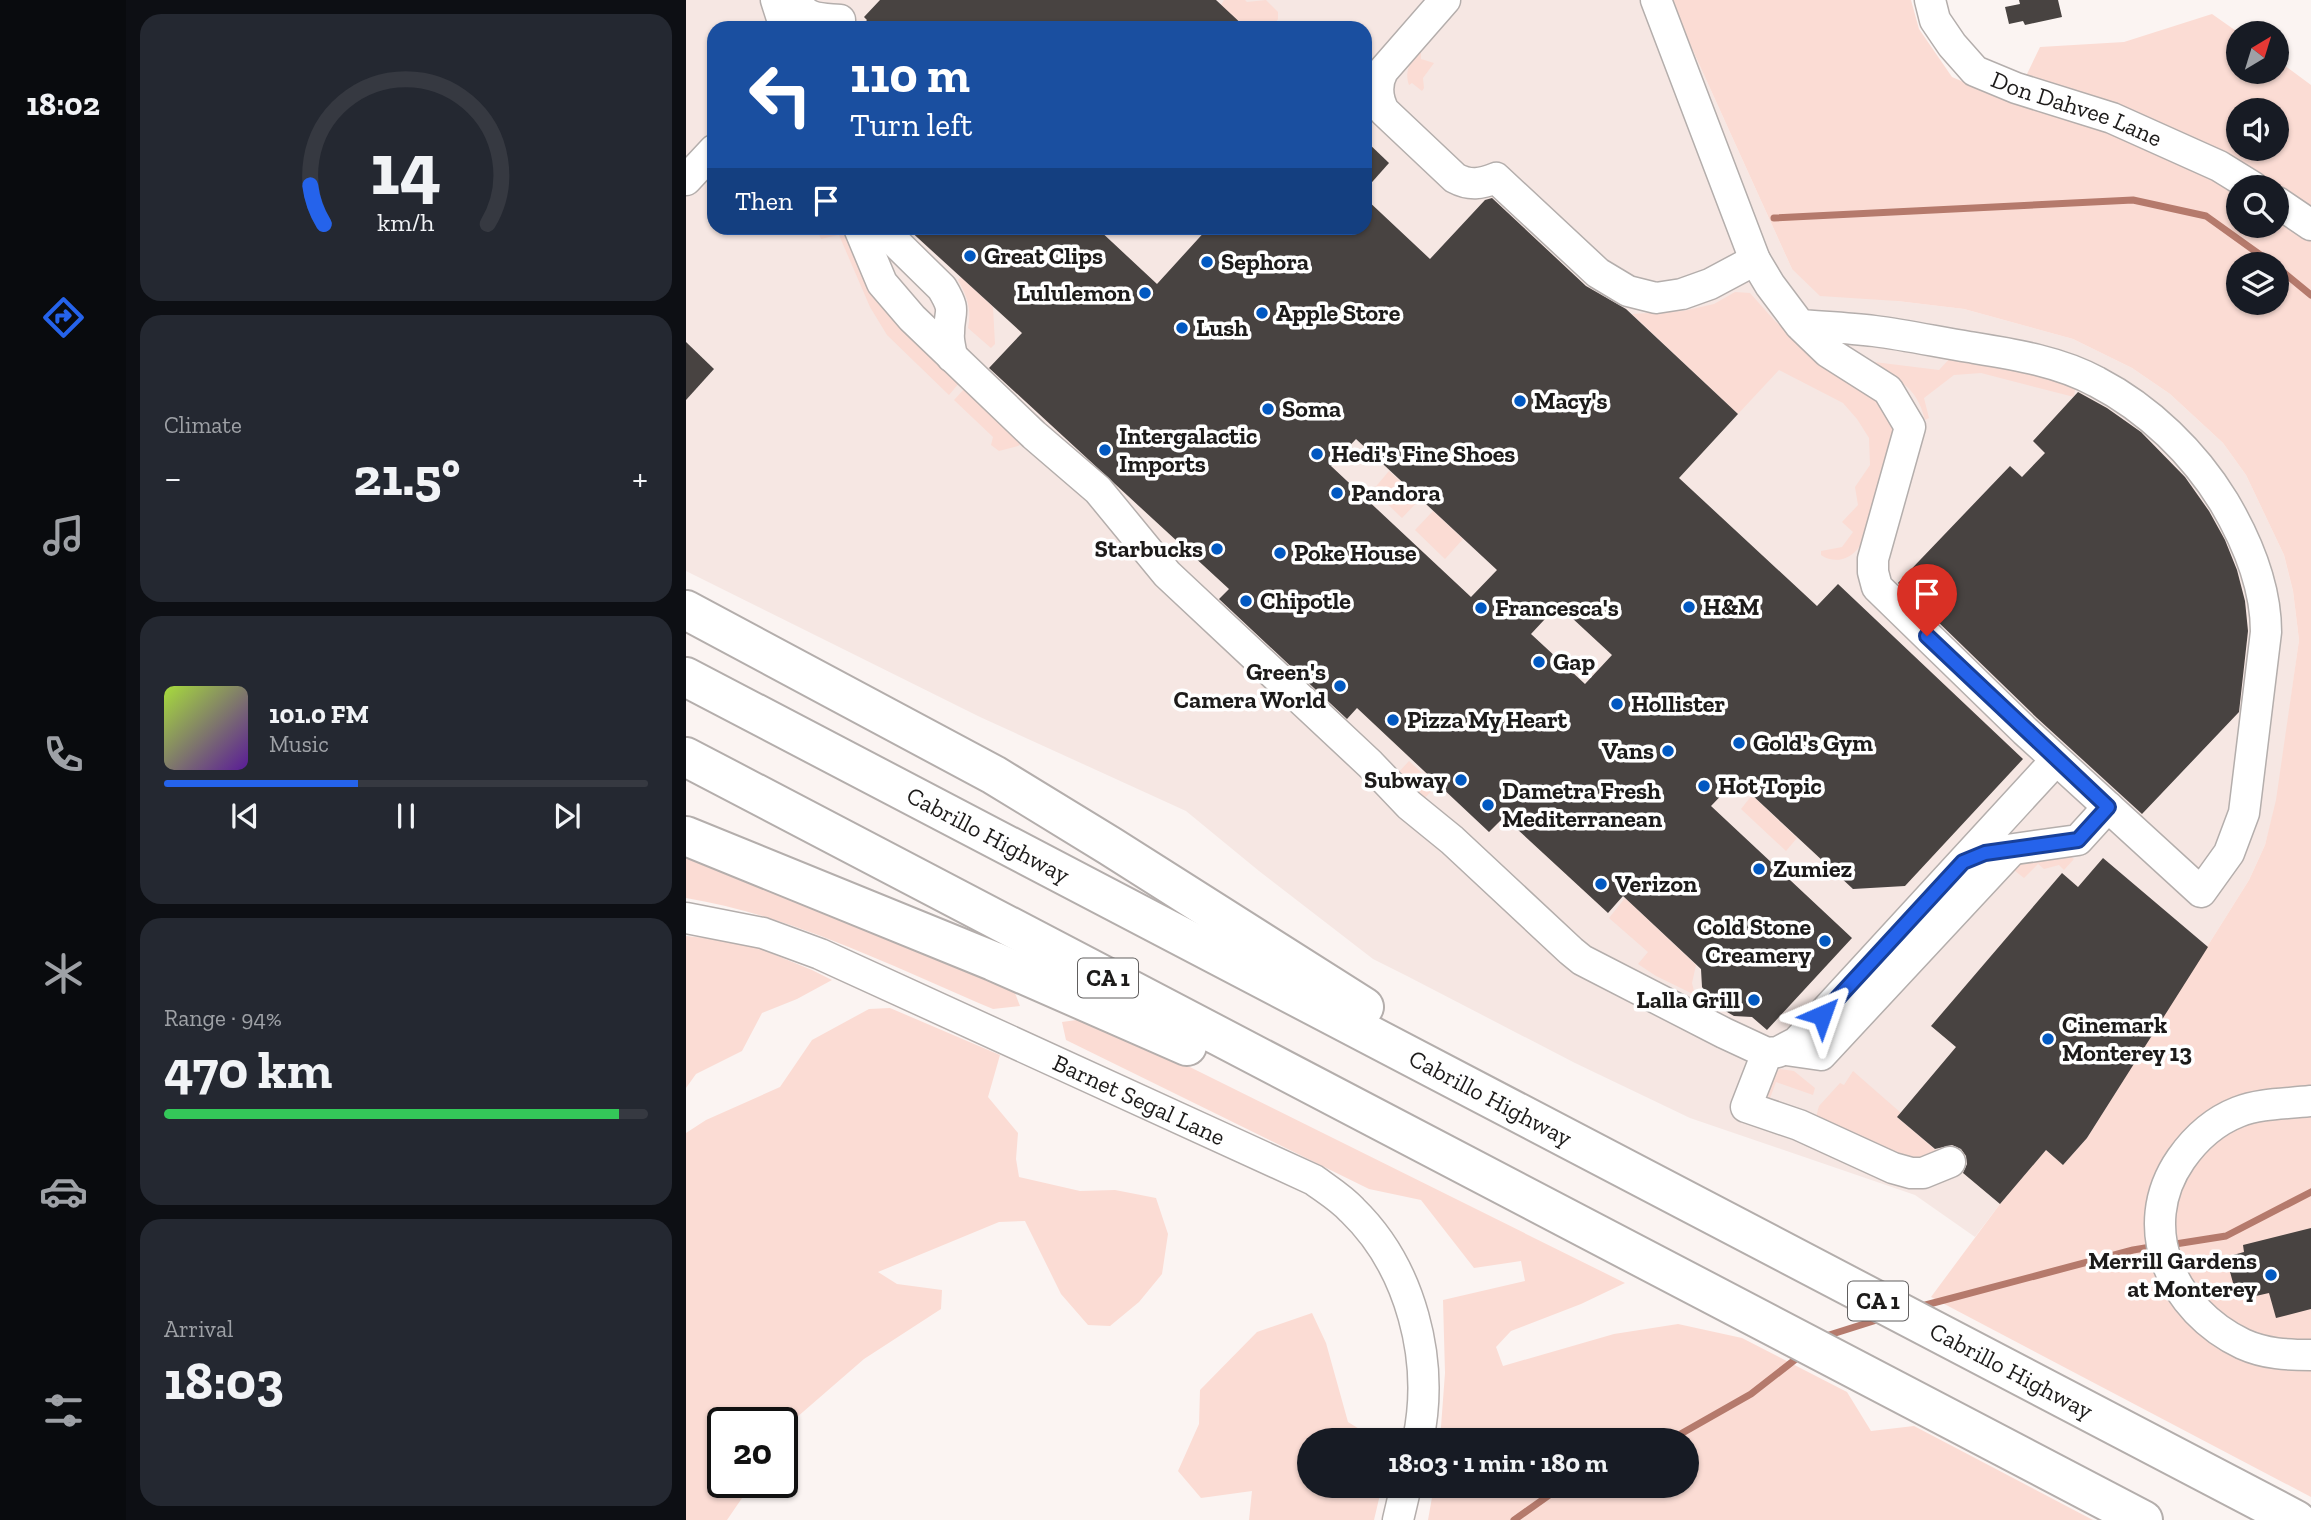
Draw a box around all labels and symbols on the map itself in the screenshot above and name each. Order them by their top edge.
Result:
north arrow [2226,21,2289,84]
street label: Don Dahvee Lane [1987,64,2167,153]
place label: Great Clips [984,241,1103,270]
place label: Sephora [1221,247,1309,276]
marker: Great Clips [962,248,978,264]
marker: Sephora [1199,254,1215,270]
place label: Lululemon [1017,278,1131,307]
marker: Lululemon [1137,285,1153,301]
place label: Apple Store [1276,298,1401,327]
marker: Apple Store [1254,305,1270,321]
place label: Lush [1196,313,1248,342]
marker: Lush [1174,320,1190,336]
place label: Macy's [1534,386,1608,415]
marker: Macy's [1512,393,1528,409]
place label: Soma [1282,394,1341,423]
marker: Soma [1260,401,1276,417]
place label: Intergalactic Imports [1119,421,1257,478]
place label: Hedi's Fine Shoes [1331,439,1515,468]
marker: Intergalactic Imports [1097,442,1113,458]
marker: Hedi's Fine Shoes [1309,446,1325,462]
place label: Pandora [1351,478,1441,507]
marker: Pandora [1329,485,1345,501]
place label: Starbucks [1094,534,1203,563]
place label: Poke House [1294,538,1417,567]
marker: Starbucks [1209,541,1225,557]
marker: Poke House [1272,545,1288,561]
pin [1897,564,1957,636]
place label: Chipotle [1260,586,1351,615]
place label: H&M [1703,592,1760,621]
marker: Chipotle [1238,593,1254,609]
place label: Francesca's [1495,593,1619,622]
marker: H&M [1681,599,1697,615]
marker: Francesca's [1473,600,1489,616]
place label: Gap [1553,647,1596,676]
marker: Gap [1531,654,1547,670]
place label: Green's Camera World [1174,657,1326,714]
marker: Green's Camera World [1332,678,1348,694]
place label: Hollister [1631,689,1725,718]
marker: Hollister [1609,696,1625,712]
place label: Pizza My Heart [1407,705,1568,734]
marker: Pizza My Heart [1385,712,1401,728]
place label: Gold's Gym [1753,728,1873,757]
marker: Gold's Gym [1731,735,1747,751]
place label: Vans [1602,736,1654,765]
marker: Vans [1660,743,1676,759]
place label: Subway [1364,765,1447,794]
place label: Hot Topic [1718,771,1822,800]
marker: Subway [1453,772,1469,788]
place label: Dametra Fresh Mediterranean [1502,776,1662,833]
marker: Hot Topic [1696,778,1712,794]
street label: Cabrillo Highway [902,780,1075,890]
marker: Dametra Fresh Mediterranean [1480,797,1496,813]
place label: Zumiez [1773,854,1852,883]
marker: Zumiez [1751,861,1767,877]
place label: Verizon [1615,869,1697,898]
marker: Verizon [1593,876,1609,892]
place label: Cold Stone Creamery [1697,912,1811,969]
marker: Cold Stone Creamery [1817,933,1833,949]
road number: CA 1 [1078,959,1138,998]
position arrow [1785,978,1859,1052]
place label: Lalla Grill [1636,985,1740,1014]
marker: Lalla Grill [1746,992,1762,1008]
place label: Cinemark Monterey 13 [2062,1010,2192,1067]
marker: Cinemark Monterey 13 [2040,1031,2056,1047]
street label: Cabrillo Highway [1404,1043,1578,1153]
street label: Barnet Segal Lane [1049,1048,1230,1151]
place label: Merrill Gardens at Monterey [2088,1246,2257,1303]
marker: Merrill Gardens at Monterey [2263,1267,2279,1283]
road number: CA 1 [1848,1282,1908,1320]
street label: Cabrillo Highway [1925,1316,2099,1425]
speed limit sign: 20 [707,1407,798,1498]

